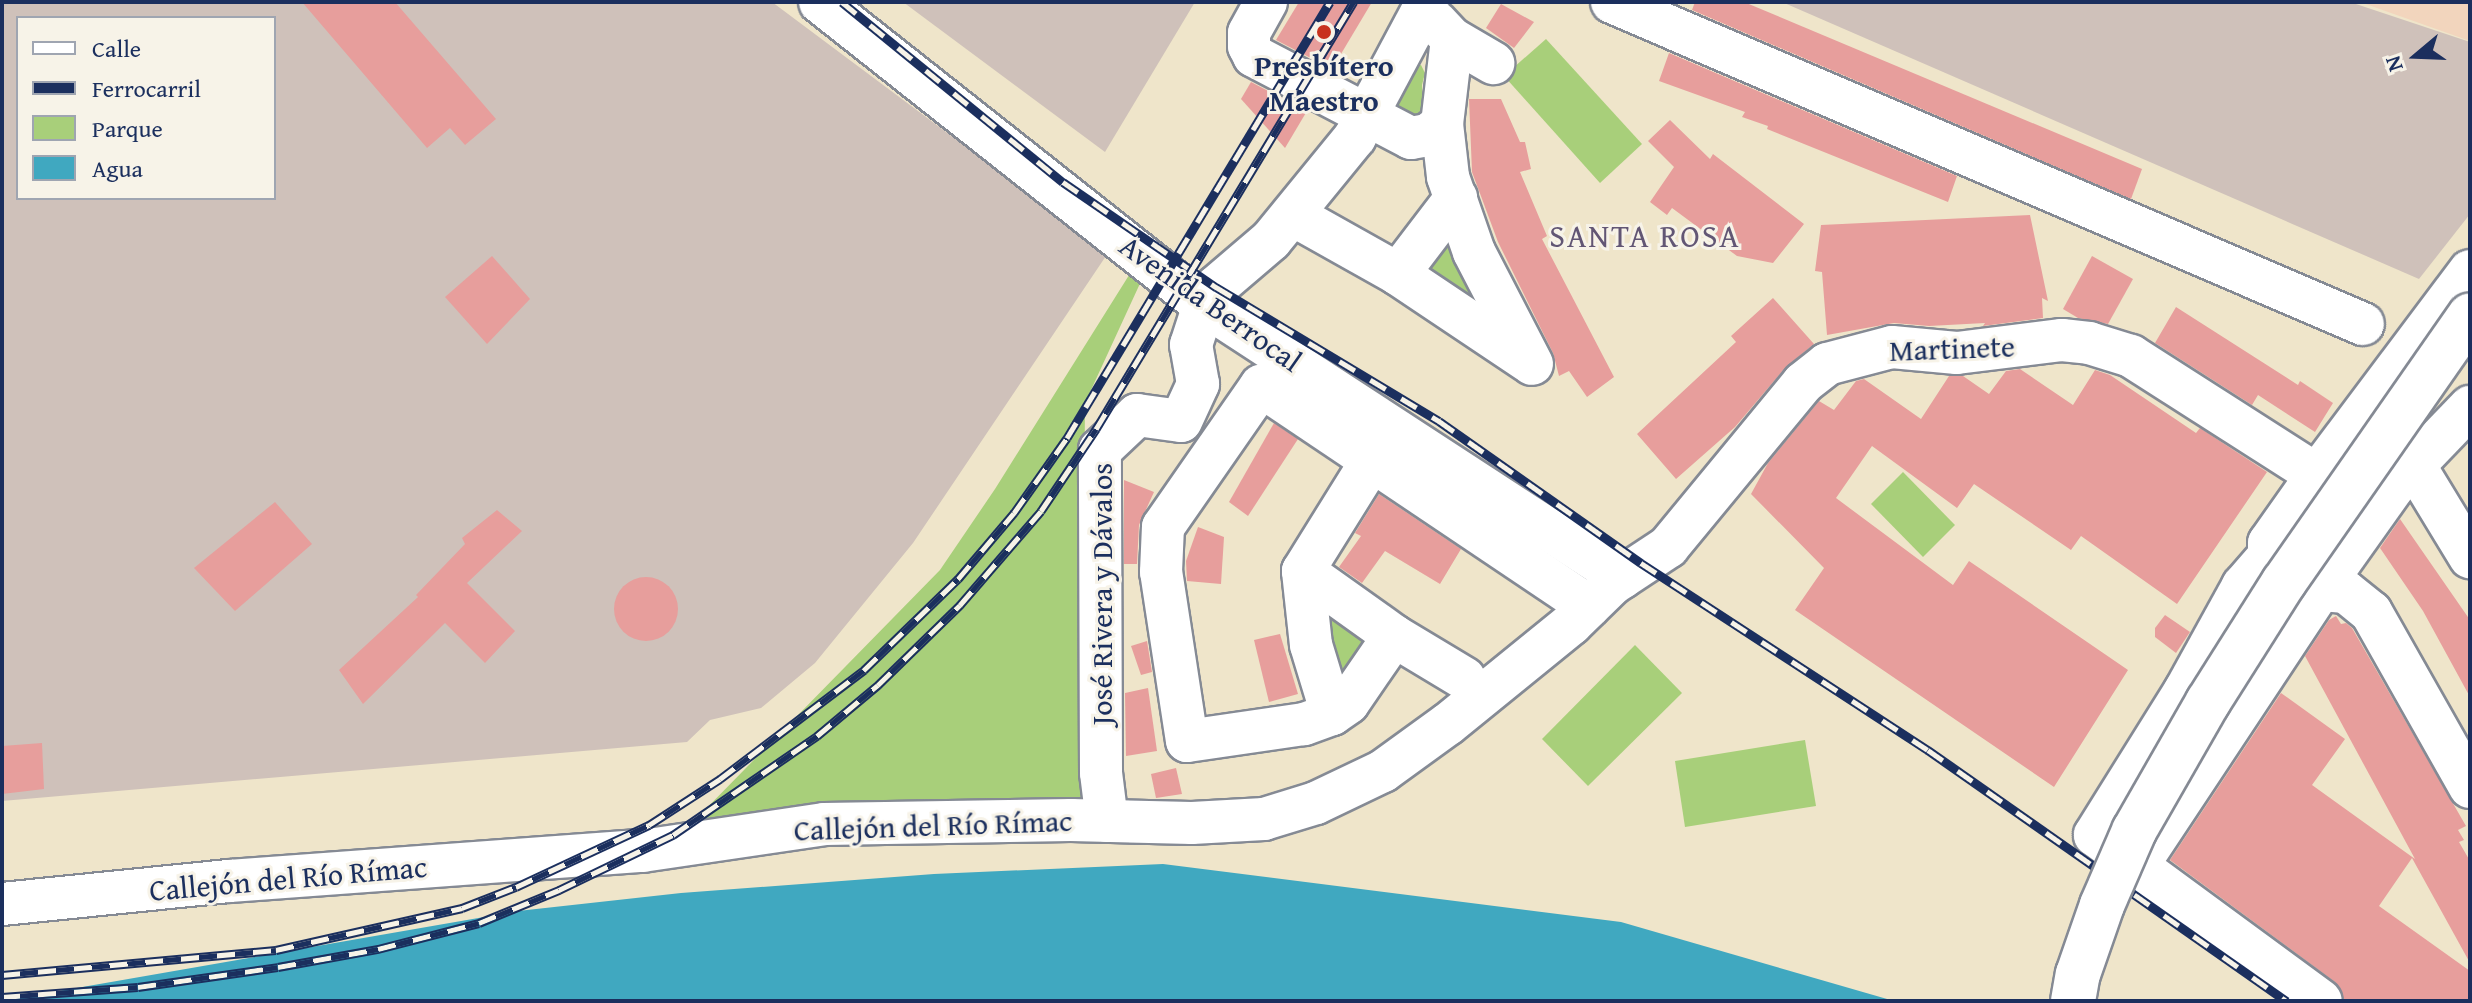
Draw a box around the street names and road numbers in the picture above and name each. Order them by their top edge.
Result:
street label: Avenida Berrocal [1113,227,1309,379]
street label: Martinete [1889,328,2015,368]
street label: José Rivera y Dávalos [1083,463,1119,725]
street label: Callejón del Río Rímac [793,802,1073,848]
street label: Callejón del Río Rímac [148,848,428,908]

